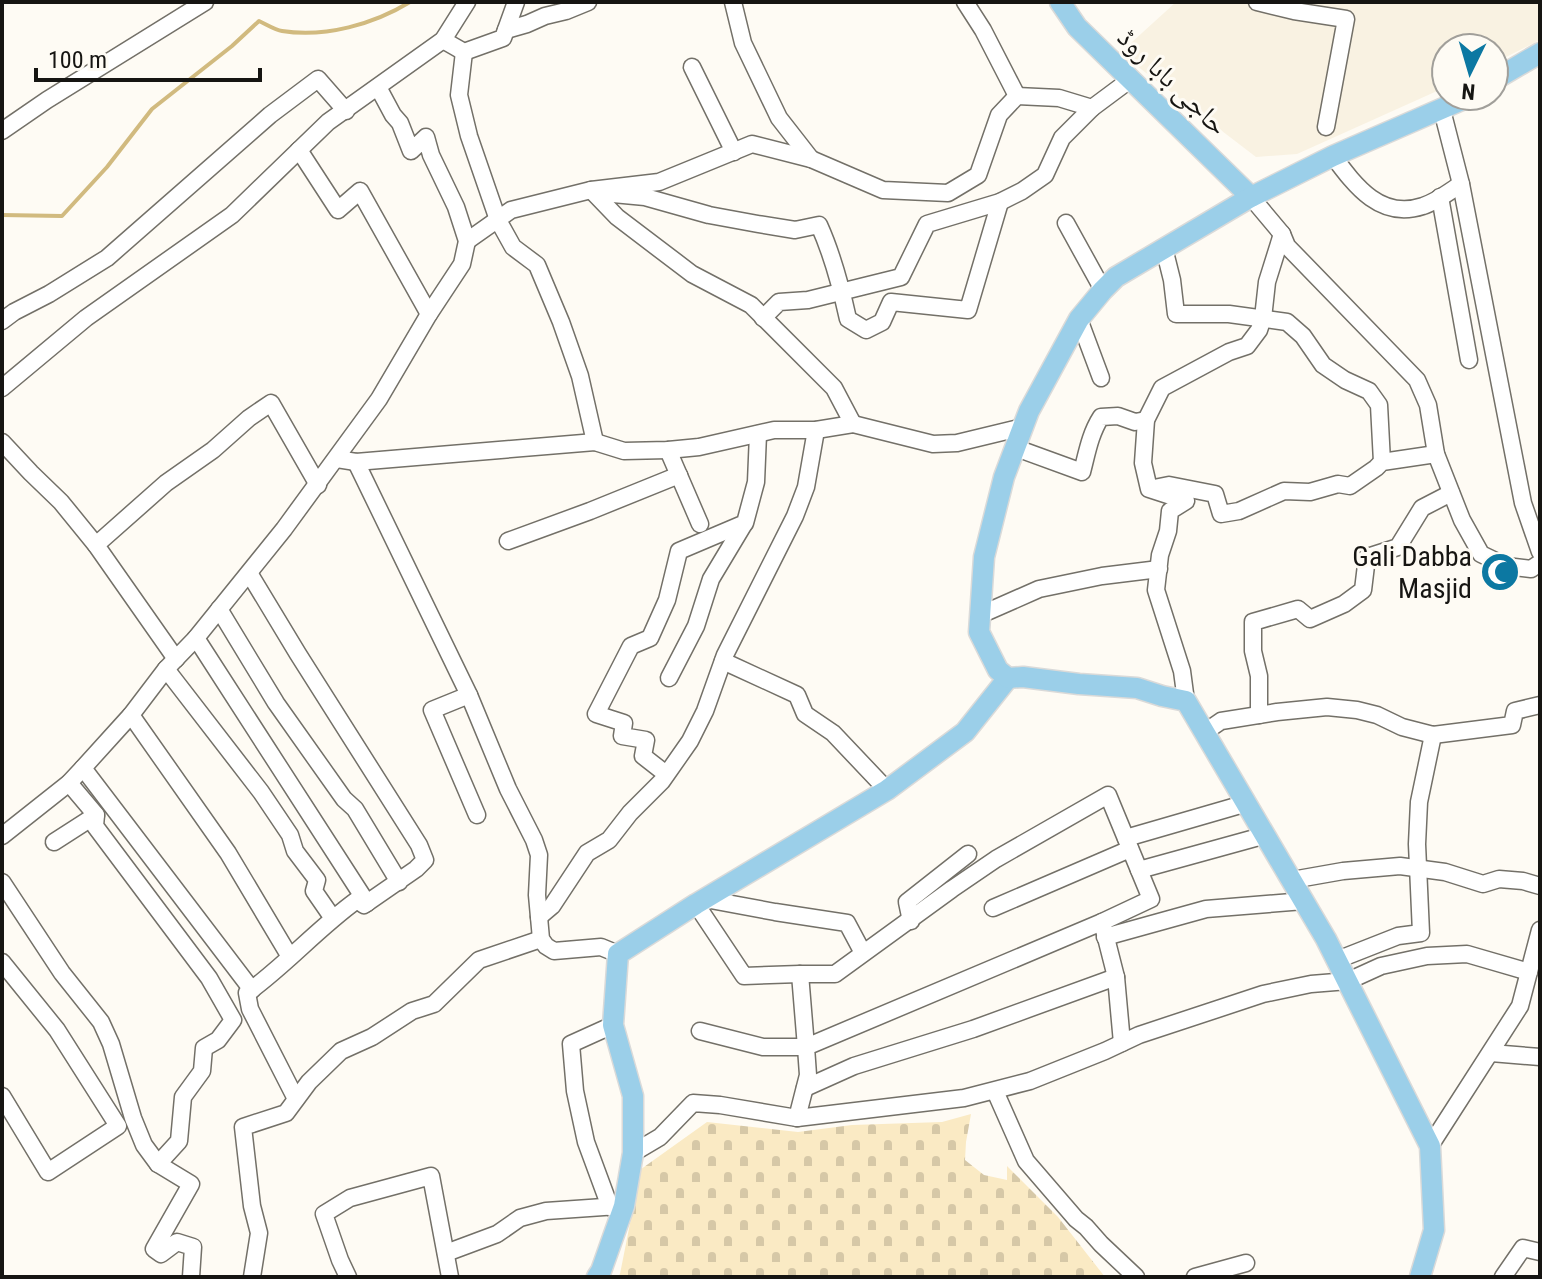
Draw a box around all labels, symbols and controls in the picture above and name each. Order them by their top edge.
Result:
street label: حاجی بابا روڈ [1110,21,1234,143]
scale bar [36,32,260,82]
north arrow [1430,32,1510,112]
text: 100 m [48,46,107,74]
text: N [1460,78,1476,104]
place label: Gali Dabba Masjid [1352,540,1472,605]
mosque icon: Gali Dabba Masjid [1479,551,1521,593]

